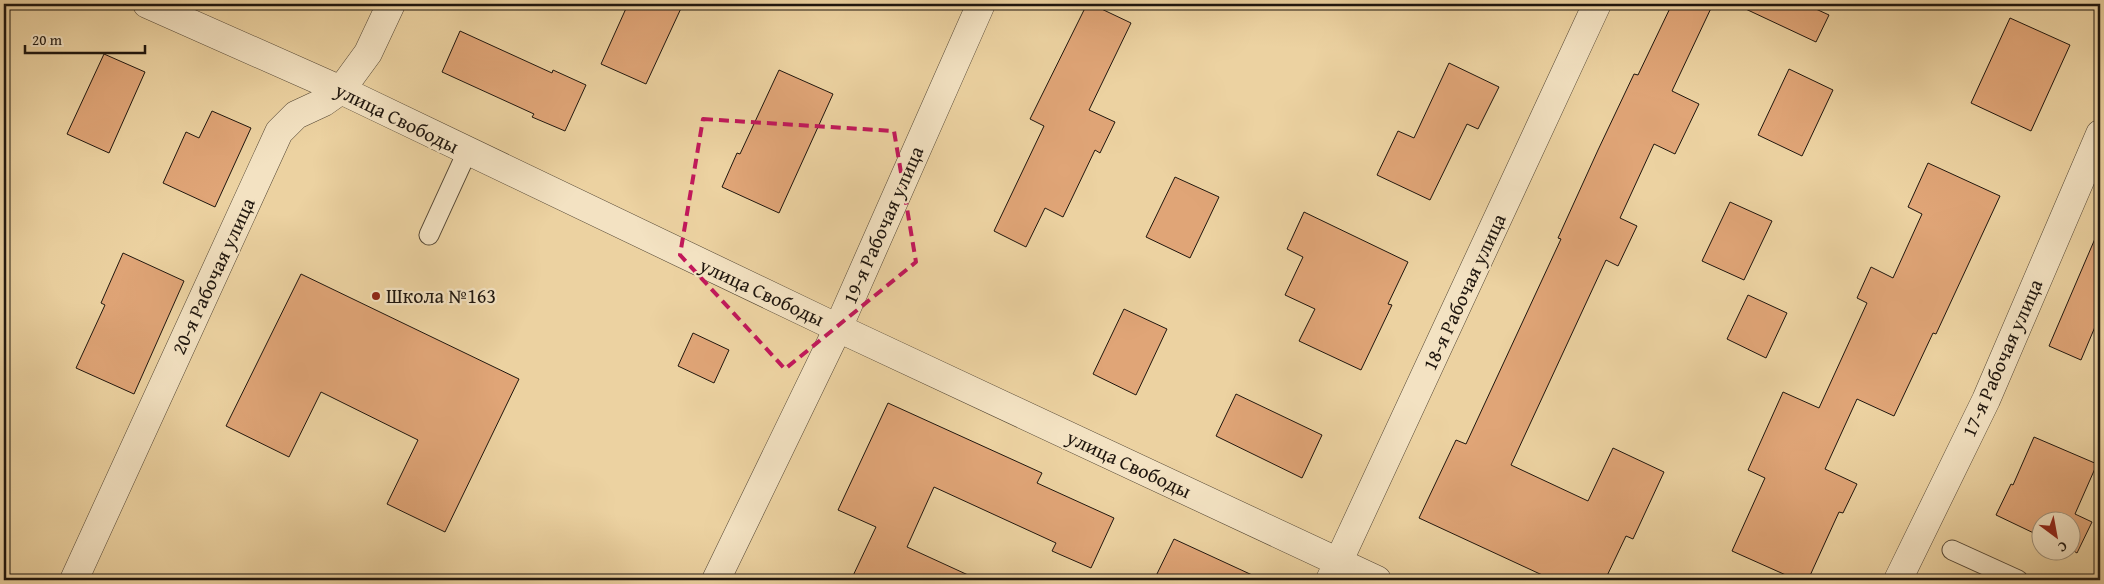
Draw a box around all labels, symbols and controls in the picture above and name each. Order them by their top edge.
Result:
scale bar [25,22,145,54]
text: 20 m [32,29,63,50]
street label: улица Свободы [329,75,464,160]
street label: 19-я Рабочая улица [835,141,931,308]
street label: 20-я Рабочая улица [163,192,262,359]
street label: 18-я Рабочая улица [1414,208,1513,375]
street label: улица Свободы [694,250,829,333]
street label: 17-я Рабочая улица [1954,274,2050,441]
place label: Школа №163 [386,281,496,310]
marker: Школа №163 [370,290,382,302]
street label: улица Свободы [1061,422,1196,505]
north arrow [2032,512,2082,562]
text: С [2054,536,2072,558]

